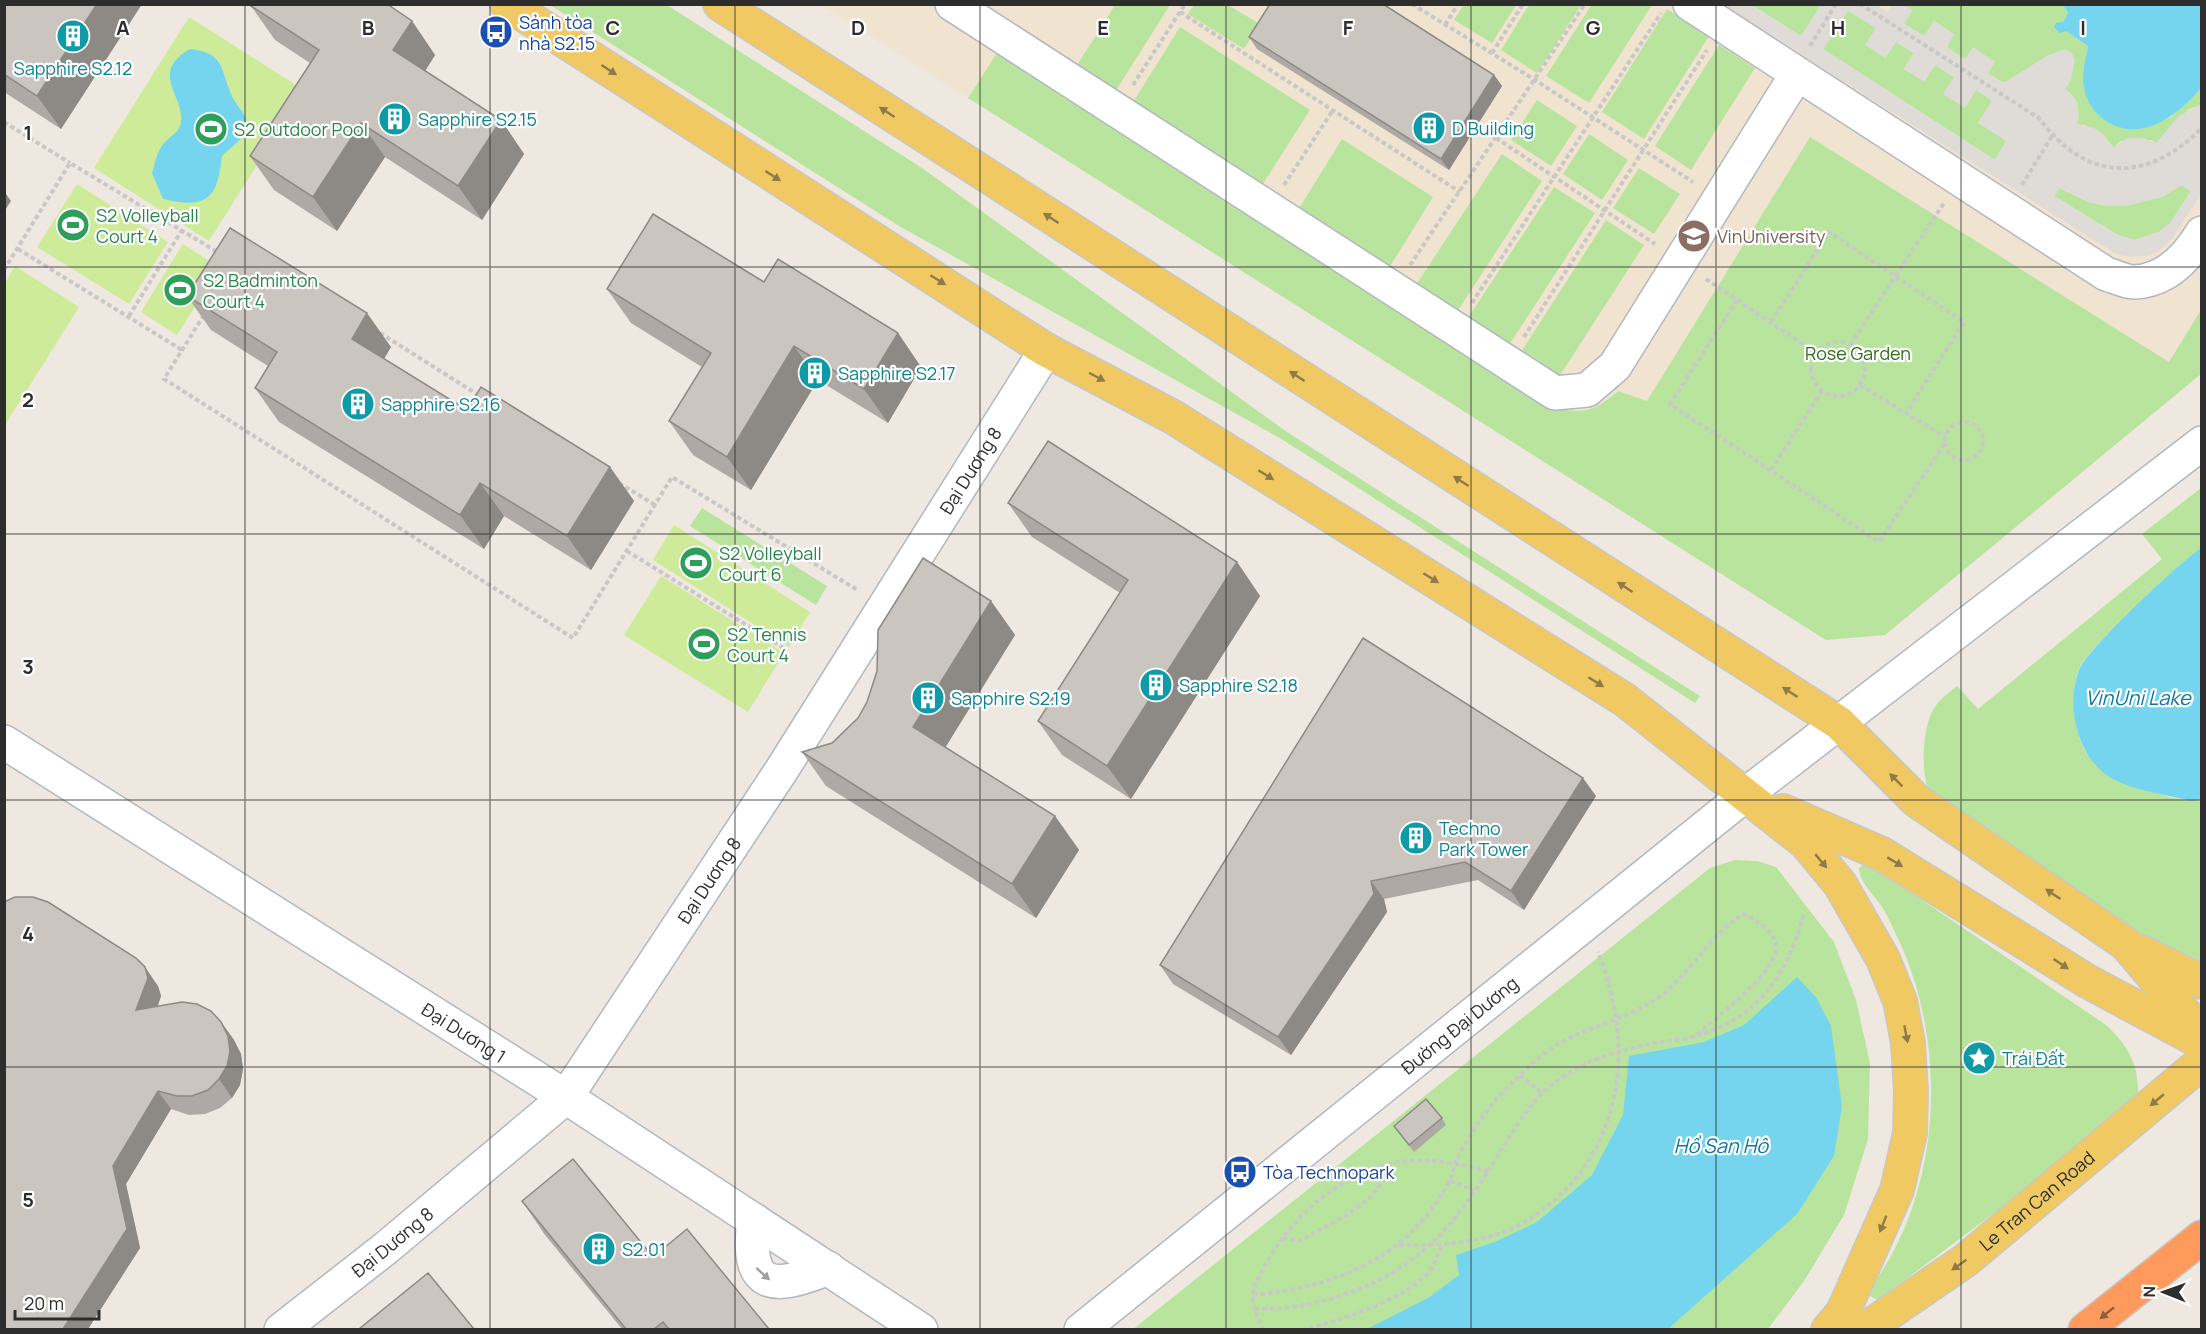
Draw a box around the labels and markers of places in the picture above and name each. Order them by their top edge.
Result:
place label: Sảnh tòa nhà S2.15 [519,10,595,55]
bus stop icon: Sảnh tòa nhà S2.15 [478,14,514,50]
building icon: Sapphire S2.12 [55,18,91,54]
place label: Sapphire S2.12 [14,56,132,80]
building icon: Sapphire S2.15 [377,101,413,137]
place label: Sapphire S2.15 [418,107,537,131]
building icon: D Building [1411,110,1447,146]
sports icon: S2 Outdoor Pool [193,111,229,147]
place label: D Building [1452,116,1534,140]
place label: S2 Outdoor Pool [234,117,368,141]
place label: S2 Volleyball Court 4 [96,203,199,248]
sports icon: S2 Volleyball Court 4 [55,207,91,243]
school or university icon: VinUniversity [1676,218,1712,254]
place label: VinUniversity [1717,224,1826,248]
place label: S2 Badminton Court 4 [203,268,318,313]
sports icon: S2 Badminton Court 4 [162,272,198,308]
building icon: Sapphire S2.17 [797,355,833,391]
place label: Sapphire S2.17 [838,361,956,385]
building icon: Sapphire S2.16 [340,386,376,422]
place label: Sapphire S2.16 [381,392,501,416]
place label: S2 Volleyball Court 6 [719,541,822,586]
sports icon: S2 Volleyball Court 6 [678,545,714,581]
place label: S2 Tennis Court 4 [727,622,807,667]
sports icon: S2 Tennis Court 4 [686,626,722,662]
building icon: Sapphire S2.18 [1138,667,1174,703]
place label: Sapphire S2.18 [1179,673,1298,697]
building icon: Sapphire S2.19 [910,680,946,716]
place label: Sapphire S2.19 [951,686,1071,710]
place label: Techno Park Tower [1439,816,1529,861]
building icon: Techno Park Tower [1398,820,1434,856]
place icon: Trái Đất [1961,1040,1997,1076]
place label: Trái Đất [2002,1046,2065,1070]
bus stop icon: Tòa Technopark [1222,1154,1258,1190]
place label: Tòa Technopark [1263,1160,1395,1184]
building icon: S2.01 [581,1231,617,1267]
place label: S2.01 [622,1237,666,1261]

